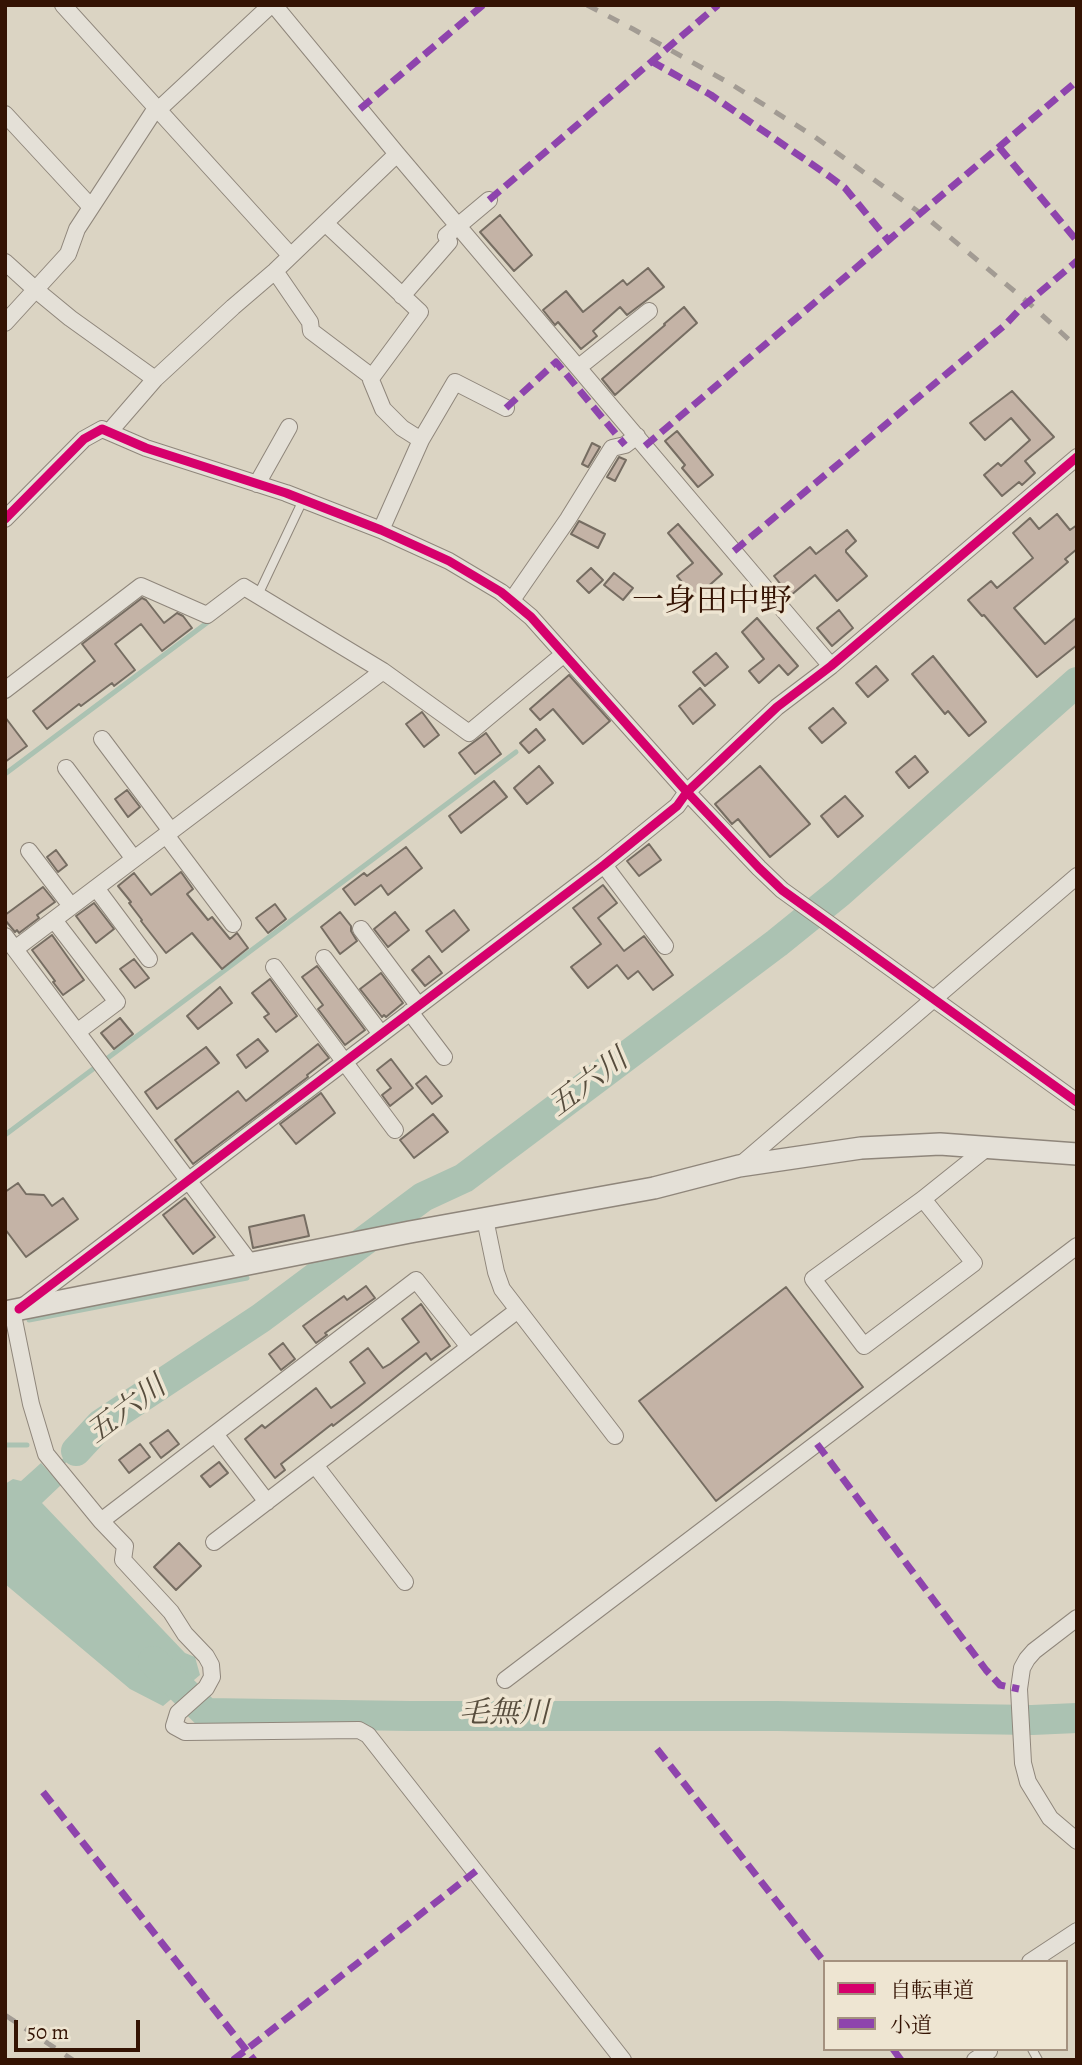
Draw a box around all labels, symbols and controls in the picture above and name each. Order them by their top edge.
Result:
district label: 一身田中野 [632,584,792,622]
water label: 五六川 [542,1043,636,1125]
water label: 五六川 [80,1370,174,1452]
water label: 毛無川 [459,1697,549,1733]
legend [823,1960,1068,2051]
text: 自転車道 [890,1976,974,2004]
scale bar [18,2006,144,2050]
text: 小道 [890,2011,932,2039]
text: 50 m [27,2018,69,2046]

